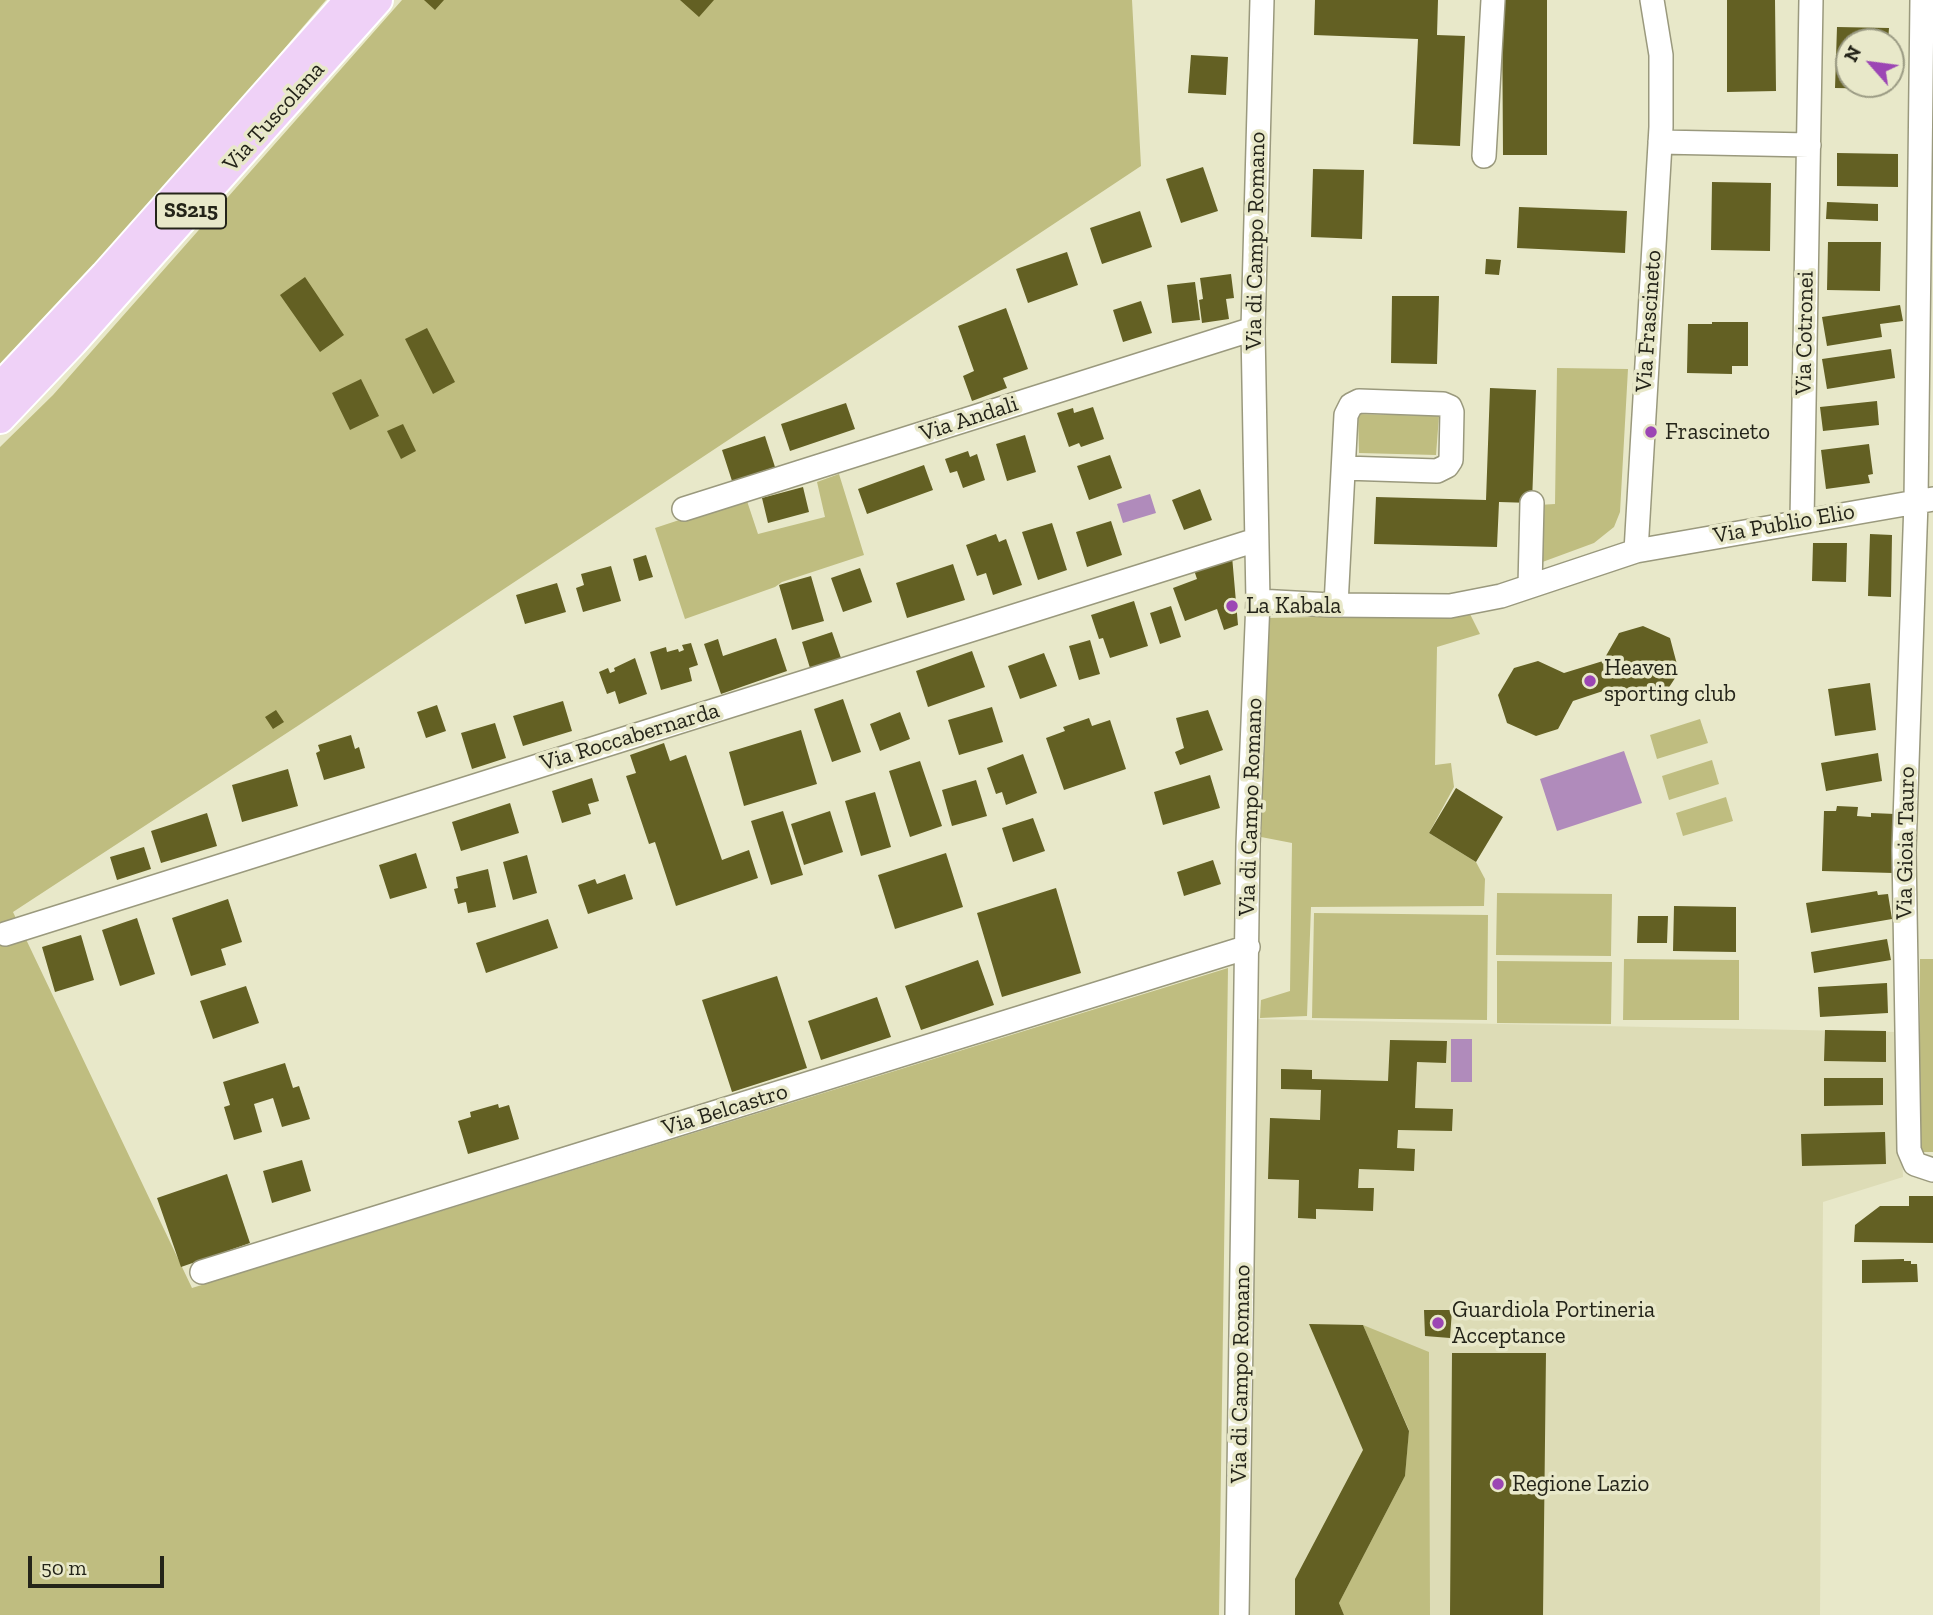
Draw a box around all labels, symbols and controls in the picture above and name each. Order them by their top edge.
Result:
north arrow [1835,28,1905,98]
text: N [1839,42,1866,66]
street label: Via Tuscolana [217,56,331,178]
street label: Via di Campo Romano [1240,131,1272,351]
road number: SS215 [156,194,226,228]
street label: Via Frascineto [1630,249,1668,393]
street label: Via Cotronei [1790,271,1820,395]
street label: Via Andali [916,390,1022,448]
place label: Frascineto [1665,418,1770,446]
marker: Frascineto [1643,424,1659,440]
street label: Via Publio Elio [1711,498,1857,550]
place label: La Kabala [1246,592,1341,620]
marker: La Kabala [1224,598,1240,614]
place label: Heaven sporting club [1604,654,1736,708]
marker: Heaven sporting club [1582,673,1598,689]
street label: Via Roccabernarda [537,697,723,777]
street label: Via di Campo Romano [1233,697,1269,917]
street label: Via Gioia Tauro [1891,766,1921,920]
street label: Via Belcastro [659,1078,791,1142]
street label: Via di Campo Romano [1225,1264,1257,1484]
place label: Guardiola Portineria Acceptance [1452,1296,1655,1350]
marker: Guardiola Portineria Acceptance [1430,1315,1446,1331]
place label: Regione Lazio [1512,1470,1649,1498]
marker: Regione Lazio [1490,1476,1506,1492]
scale bar [32,1542,168,1586]
text: 50 m [41,1555,87,1580]

